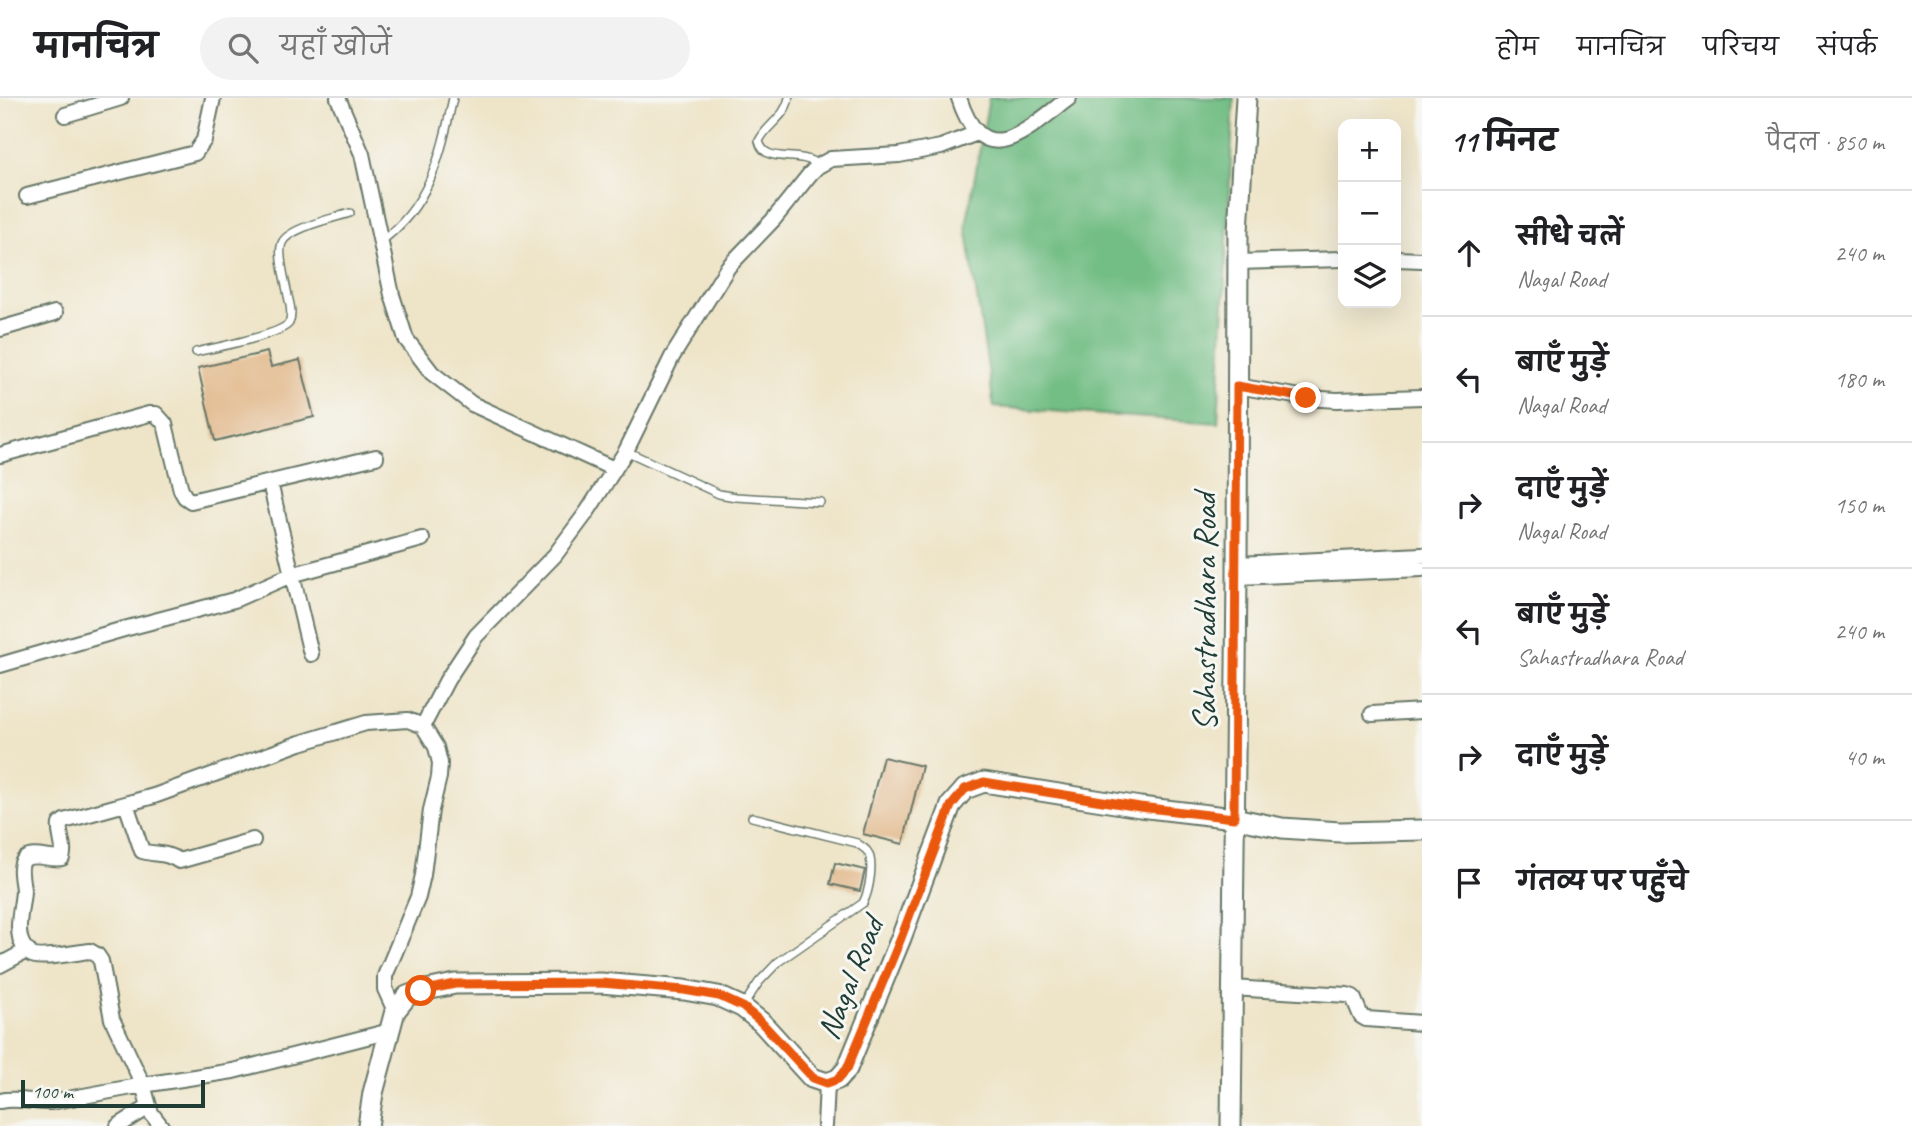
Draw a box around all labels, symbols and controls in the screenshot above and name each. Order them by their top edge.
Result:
search box [200,17,690,80]
text: मानचित्र [35,25,158,67]
icon: search [224,29,262,67]
text: यहाँ खोजें [280,30,391,63]
text: होम [1496,32,1539,62]
text: मानचित्र [1577,32,1665,62]
text: परिचय [1703,32,1779,62]
text: संपर्क [1817,32,1877,62]
map controls [1338,119,1401,308]
button: + [1338,119,1401,182]
text: 11 मिनट [1450,122,1557,160]
text: पैदल · 850 m [1766,128,1884,157]
button: − [1338,182,1401,245]
text: सीधे चलें [1517,220,1623,253]
icon: ahead [1450,234,1488,272]
text: 240 m [1835,239,1884,268]
button: layers [1338,245,1401,308]
text: Nagal Road [1517,265,1606,294]
text: बाएँ मुड़ें [1517,346,1608,379]
icon: left [1450,360,1488,398]
text: 180 m [1835,365,1884,394]
route end [1290,382,1321,413]
text: Nagal Road [1517,391,1606,420]
text: दाएँ मुड़ें [1517,472,1607,505]
icon: right [1450,486,1488,524]
street label: Sahastradhara Road [1184,488,1226,731]
text: 150 m [1835,491,1884,520]
text: Nagal Road [1517,517,1606,546]
text: बाएँ मुड़ें [1517,598,1608,631]
icon: left [1450,612,1488,650]
text: 240 m [1835,617,1884,646]
text: Sahastradhara Road [1517,643,1683,672]
icon: right [1450,738,1488,776]
text: दाएँ मुड़ें [1517,739,1607,772]
text: 40 m [1845,743,1884,772]
icon: arrive [1450,864,1488,902]
text: गंतव्य पर पहुँचे [1517,865,1688,898]
street label: Nagal Road [807,906,895,1045]
route start [405,975,436,1006]
scale bar [21,1077,205,1109]
text: 100 m [32,1080,73,1104]

